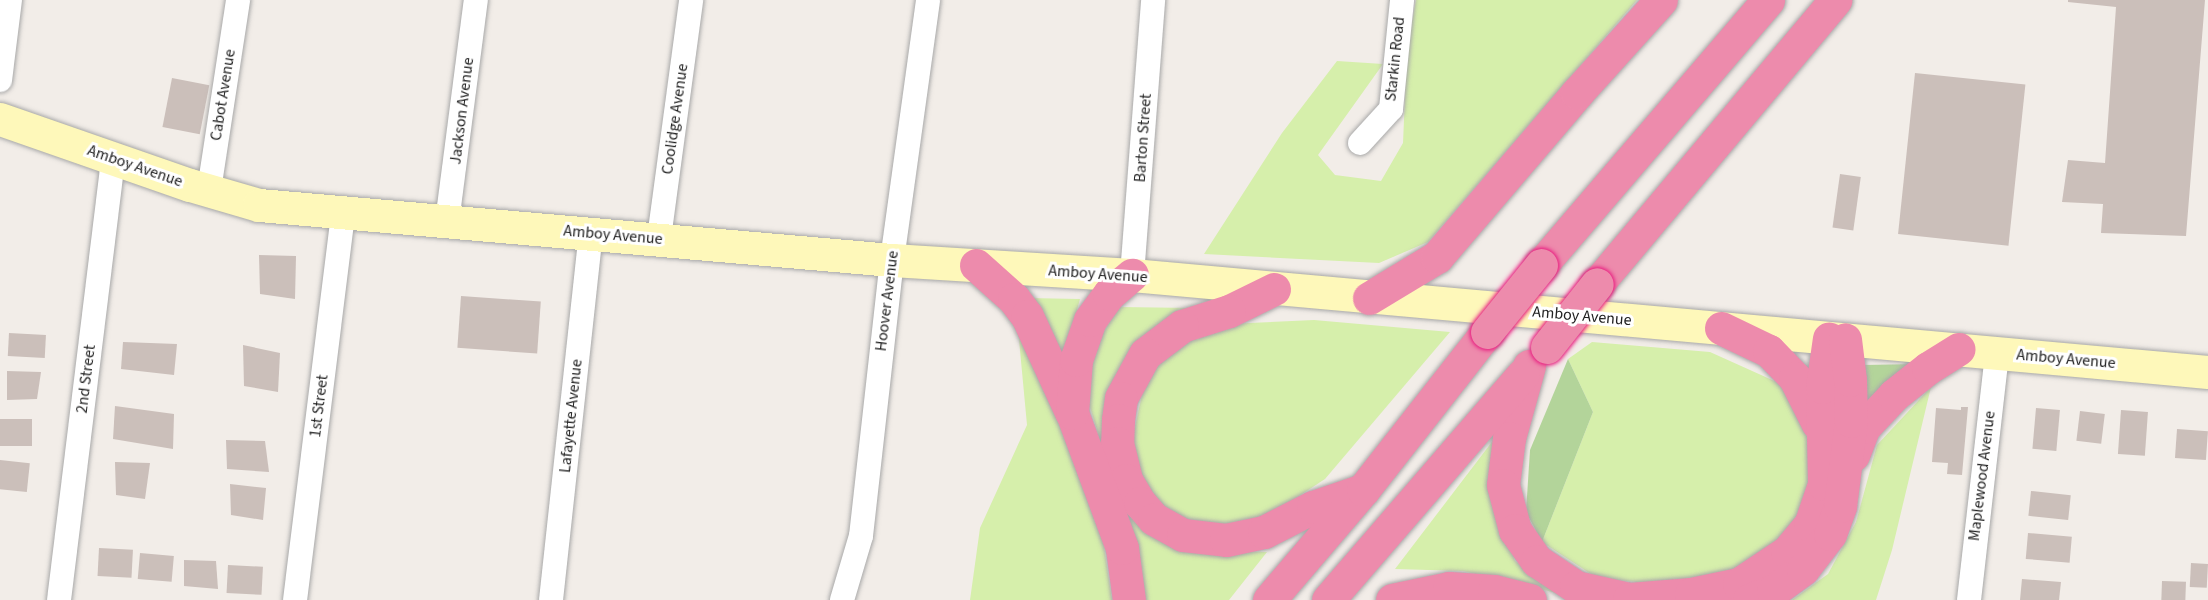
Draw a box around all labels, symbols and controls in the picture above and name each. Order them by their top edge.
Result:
street label: Starkin Road [1381,16,1409,102]
street label: Cabot Avenue [206,48,240,142]
street label: Jackson Avenue [446,56,478,166]
street label: Coolidge Avenue [658,62,692,176]
street label: Barton Street [1130,93,1156,183]
street label: Amboy Avenue [85,141,185,191]
street label: Amboy Avenue [563,221,663,249]
street label: Hoover Avenue [871,250,903,352]
street label: Amboy Avenue [1048,261,1148,287]
street label: Amboy Avenue [1532,302,1632,330]
street label: 2nd Street [72,344,100,414]
street label: Amboy Avenue [2016,345,2116,373]
street label: Lafayette Avenue [555,358,587,474]
street label: 1st Street [306,374,332,438]
street label: Maplewood Avenue [1964,410,2000,542]

